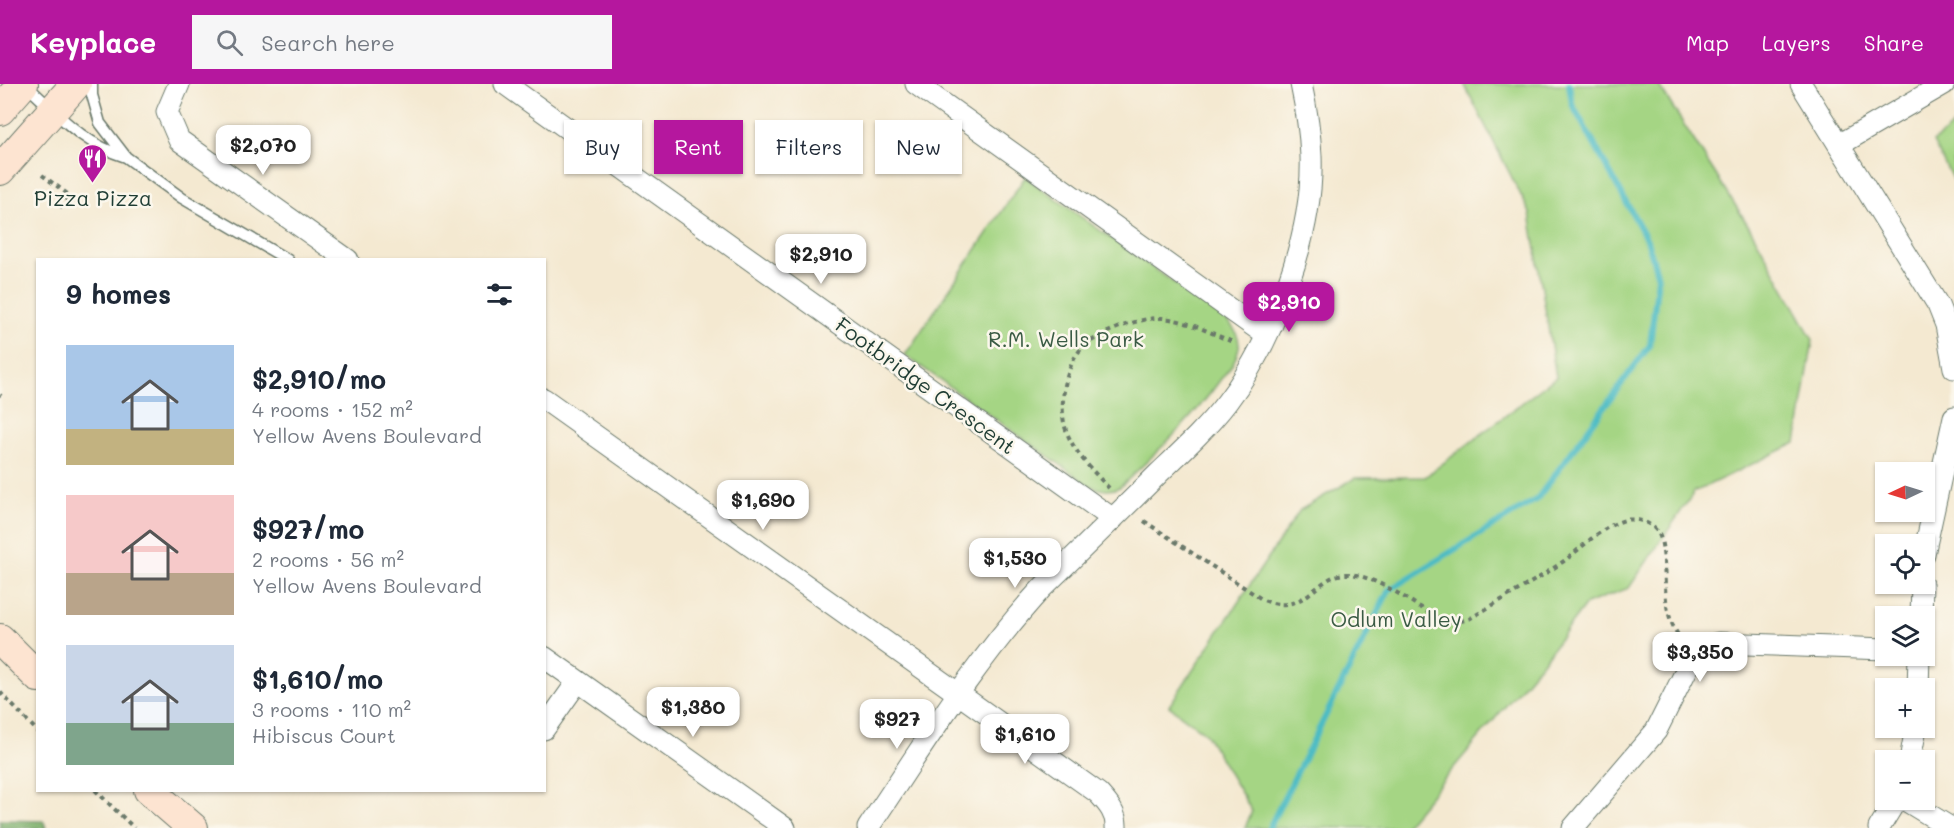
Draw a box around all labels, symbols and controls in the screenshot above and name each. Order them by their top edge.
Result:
search box [192,15,612,69]
text: Keyplace [30,24,156,60]
icon: search [213,26,246,59]
text: Search here [261,28,395,57]
text: Map [1686,29,1729,56]
text: Layers [1762,29,1831,56]
text: Share [1864,29,1924,56]
chip: Buy [564,120,642,174]
chip: Rent [654,120,743,174]
chip: Filters [755,120,863,174]
chip: New [875,120,962,174]
pin: $2,070 [214,125,312,176]
text: $2,070 [230,131,296,157]
restaurant icon: Pizza Pizza [77,142,109,184]
place label: Pizza Pizza [34,184,152,211]
pin: $2,910 [772,234,870,285]
text: $2,910 [789,240,853,266]
text: 9 homes [66,277,171,311]
icon: filters [483,278,516,311]
pin: $2,910 [1240,282,1338,333]
text: $2,910 [1257,288,1321,314]
street label: Footbridge Crescent [831,310,1021,460]
park label: R.M. Wells Park [988,325,1144,352]
text: $2,910/mo [252,362,386,396]
icon: home [114,369,186,441]
text: 4 rooms · 152 m² [252,396,413,422]
text: Yellow Avens Boulevard [252,422,482,448]
north arrow [1875,462,1935,522]
map controls [1875,462,1935,810]
pin: $1,690 [714,480,812,531]
text: $1,690 [731,486,795,512]
text: $927/mo [252,512,364,546]
icon: home [114,519,186,591]
button: locate [1875,534,1935,594]
pin: $1,530 [966,538,1064,589]
text: $1,530 [983,544,1047,570]
text: 2 rooms · 56 m² [252,546,404,572]
text: Yellow Avens Boulevard [252,572,482,598]
park label: Odlum Valley [1330,605,1462,632]
button: layers [1875,606,1935,666]
pin: $3,350 [1651,632,1749,683]
text: $3,350 [1666,638,1734,664]
text: $1,610/mo [252,662,383,696]
icon: home [114,669,186,741]
button: + [1875,678,1935,738]
pin: $1,380 [644,687,742,738]
text: $1,380 [661,693,725,719]
text: 3 rooms · 110 m² [252,696,411,722]
pin: $927 [861,699,933,750]
text: $927 [874,705,920,731]
pin: $1,610 [976,714,1074,765]
text: $1,610 [994,720,1056,746]
text: Hibiscus Court [252,722,396,748]
button: − [1875,750,1935,810]

